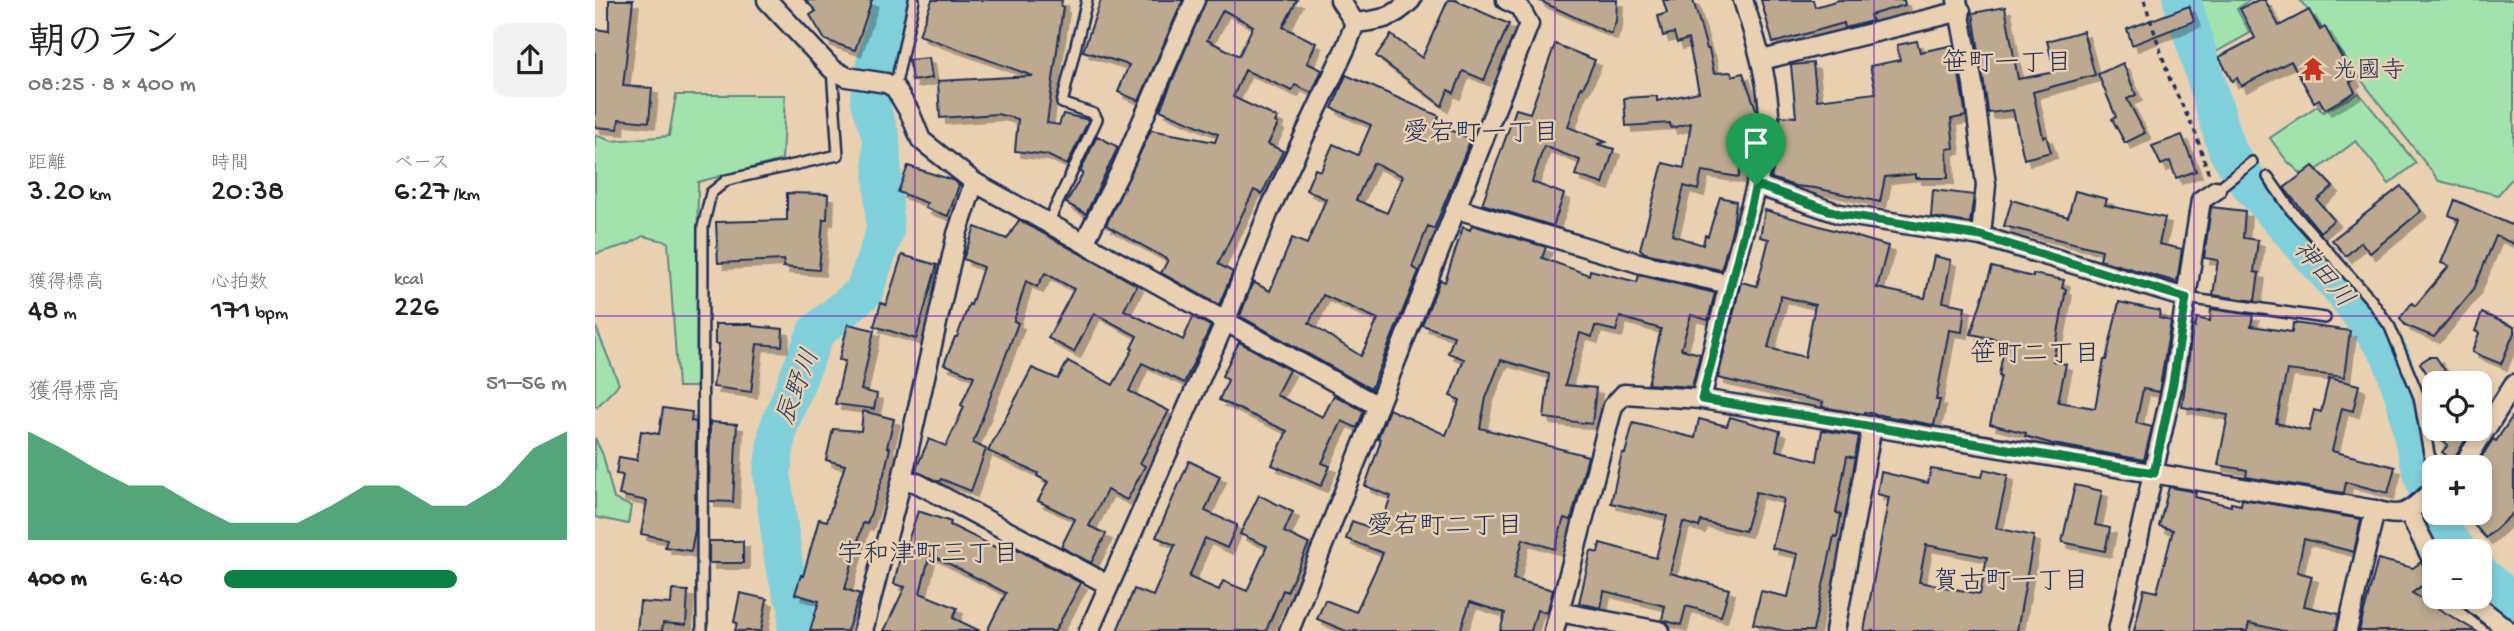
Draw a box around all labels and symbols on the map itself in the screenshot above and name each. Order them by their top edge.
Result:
district label: 笹町一丁目 [1942,48,2072,81]
temple icon: 光國寺 [2299,55,2327,83]
place label: 光國寺 [2333,57,2405,87]
pin [1726,113,1786,185]
district label: 愛宕町一丁目 [1403,118,1559,151]
water label: 神田川 [2285,235,2359,316]
district label: 笹町二丁目 [1970,339,2100,372]
water label: 辰野川 [772,346,829,430]
district label: 愛宕町二丁目 [1367,511,1523,544]
district label: 宇和津町三丁目 [837,540,1019,572]
district label: 賀古町一丁目 [1933,567,2089,599]

